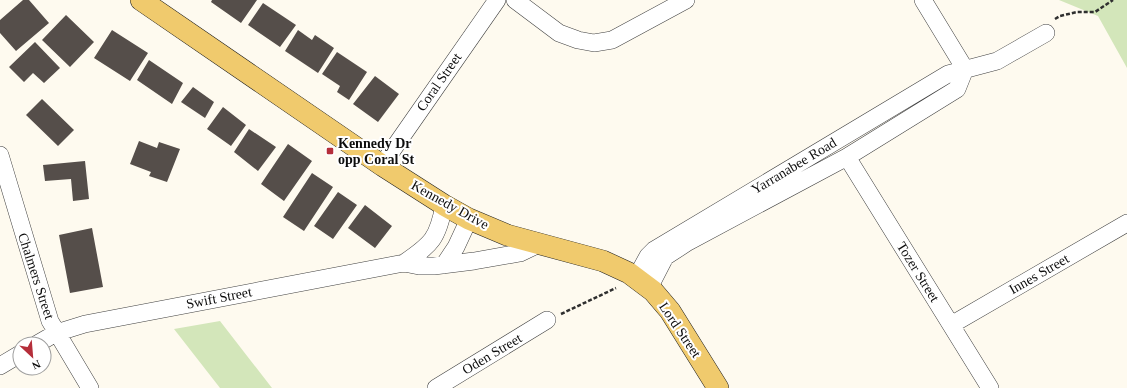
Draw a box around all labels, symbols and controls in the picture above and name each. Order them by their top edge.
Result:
street label: Coral Street [414,50,464,114]
street label: Yarranabee Road [749,135,839,197]
place label: Kennedy Dr opp Coral St [338,136,415,167]
marker: Kennedy Dr opp Coral St [325,146,335,156]
street label: Kennedy Drive [409,178,491,232]
street label: Chalmers Street [15,231,57,321]
street label: Tozer Street [894,239,942,305]
street label: Innes Street [1006,251,1072,297]
street label: Swift Street [185,284,253,312]
street label: Lord Street [656,300,704,361]
street label: Oden Street [460,330,524,378]
north arrow [12,336,52,376]
text: N [30,358,43,372]

